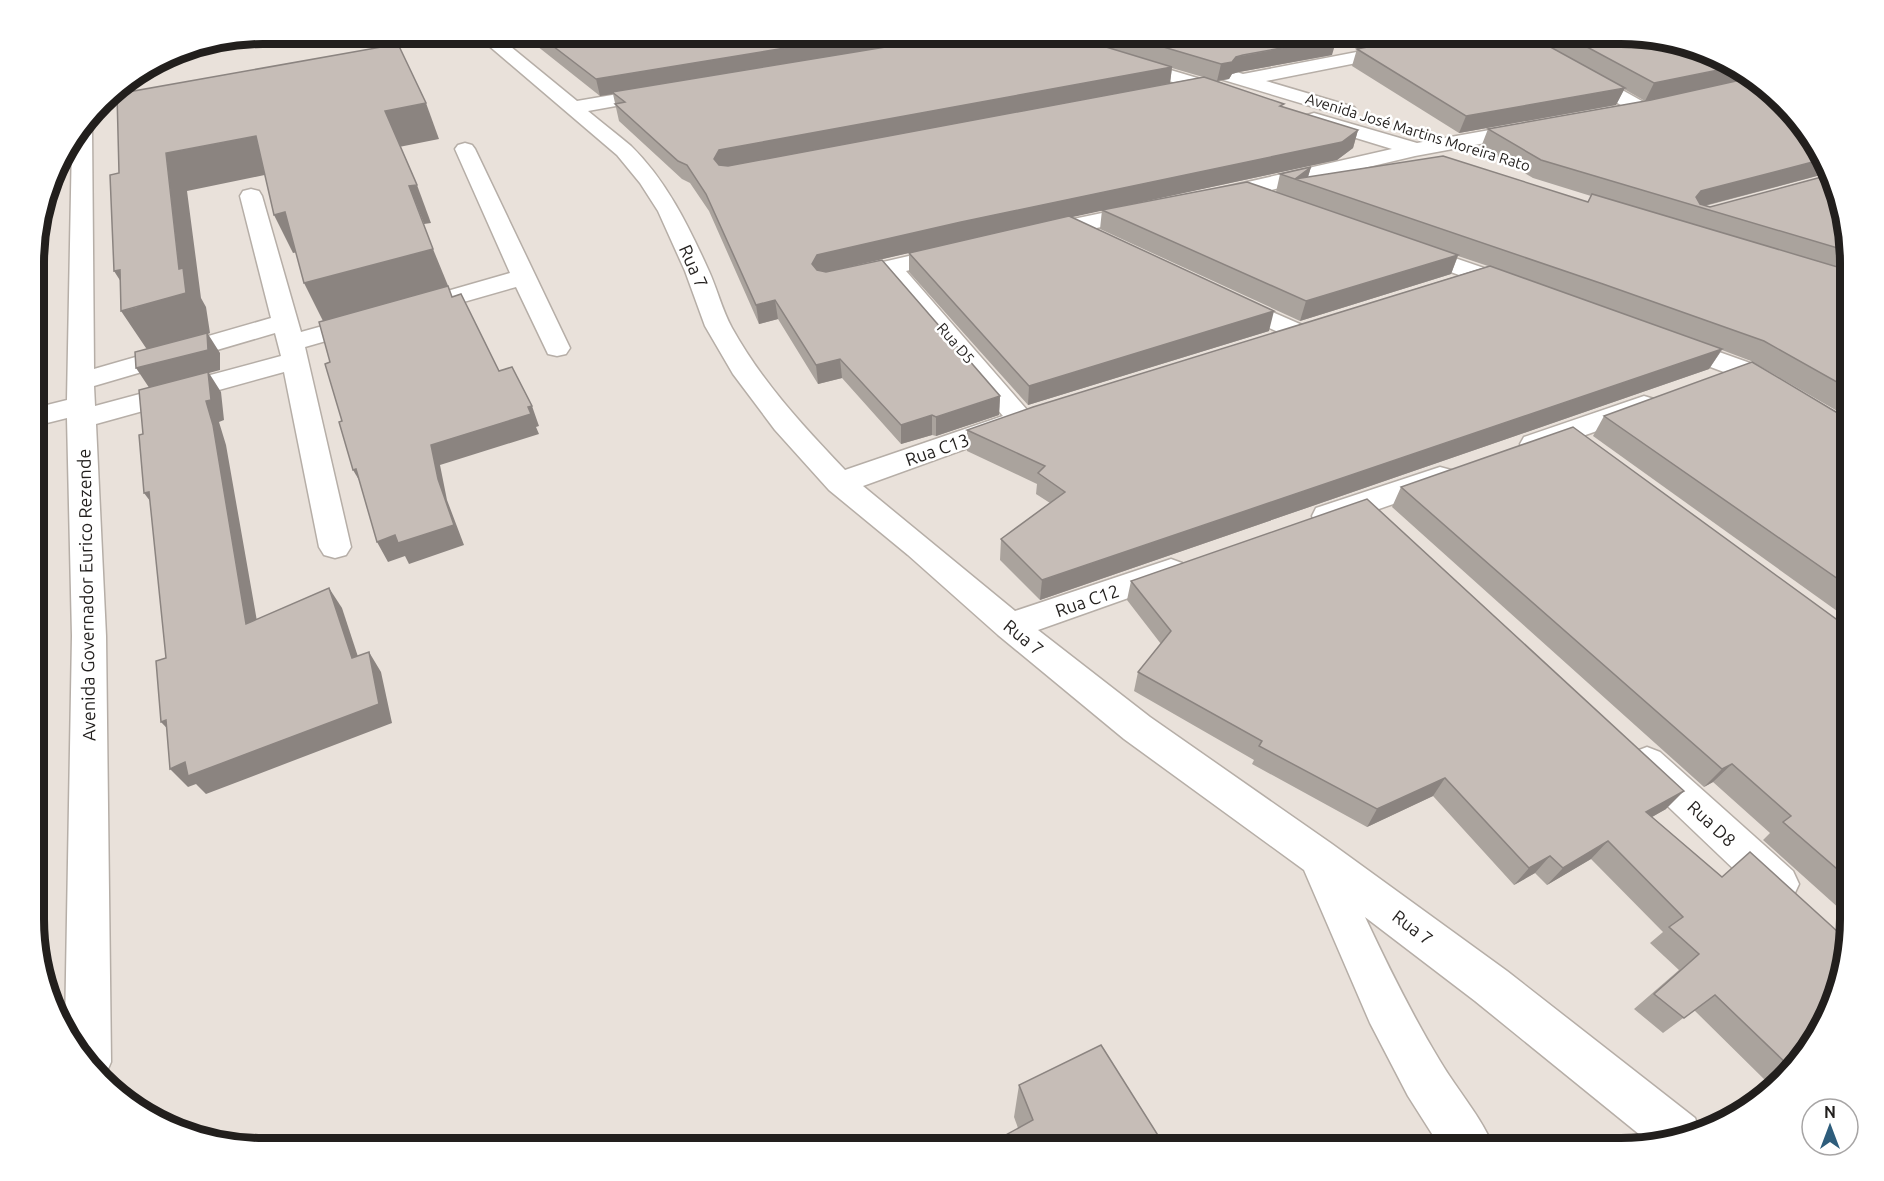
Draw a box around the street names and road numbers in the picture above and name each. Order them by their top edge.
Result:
street label: Avenida José Martins Moreira Rato [1304,90,1532,174]
street label: Rua 7 [676,241,712,291]
street label: Rua D5 [934,319,978,367]
street label: Rua C13 [902,429,972,469]
street label: Avenida Governador Eurico Rezende [73,449,99,741]
street label: Rua C12 [1052,580,1122,620]
street label: Rua 7 [1000,615,1048,659]
street label: Rua D8 [1684,796,1740,850]
street label: Rua 7 [1389,905,1437,949]

